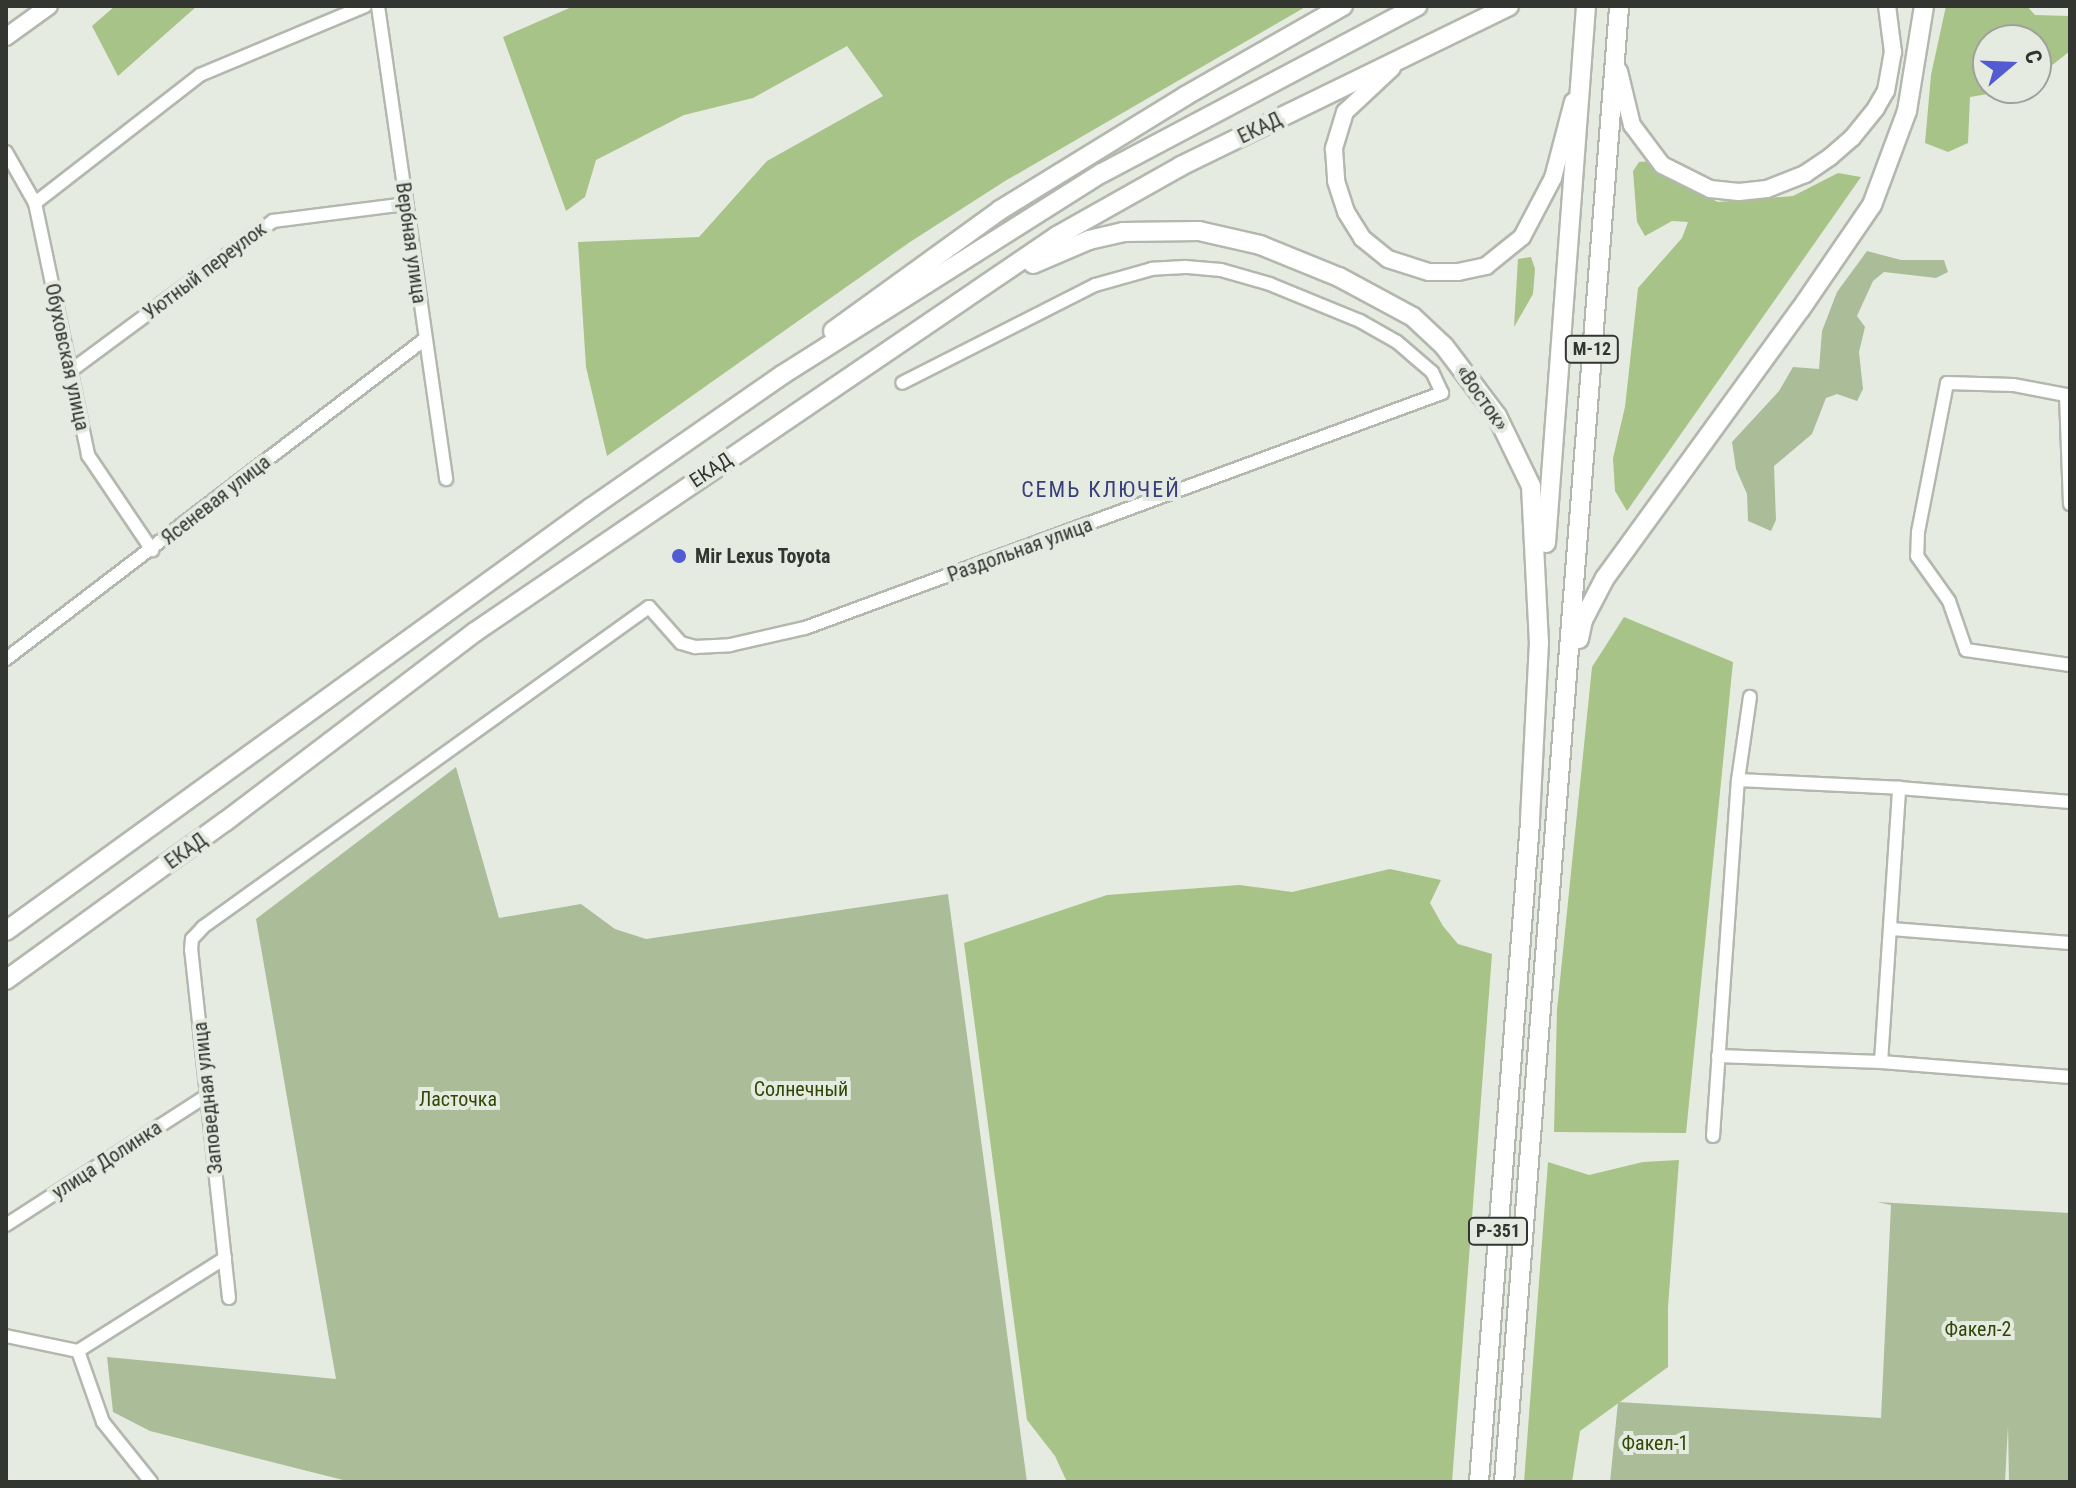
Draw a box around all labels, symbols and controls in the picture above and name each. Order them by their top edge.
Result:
north arrow [1972,24,2052,104]
text: С [2019,47,2047,67]
street label: ЕКАД [1234,107,1286,149]
street label: Вербная улица [391,181,431,305]
street label: Уютный переулок [139,217,271,325]
street label: Обуховская улица [40,281,94,433]
road number: М-12 [1564,335,1620,363]
street label: «Восток» [1451,361,1513,435]
street label: ЕКАД [685,447,737,493]
street label: Ясеневая улица [157,450,275,550]
district label: СЕМЬ КЛЮЧЕЙ [1021,477,1181,503]
street label: Раздольная улица [944,513,1096,587]
place label: Mir Lexus Toyota [695,544,831,568]
marker: Mir Lexus Toyota [670,547,688,565]
street label: ЕКАД [160,828,212,874]
street label: Заповедная улица [188,1021,228,1175]
park label: Солнечный [754,1077,848,1101]
park label: Ласточка [419,1087,497,1111]
street label: улица Долинка [48,1116,166,1204]
road number: Р-351 [1466,1217,1530,1245]
park label: Факел-2 [1945,1317,2011,1341]
park label: Факел-1 [1622,1431,1688,1455]

